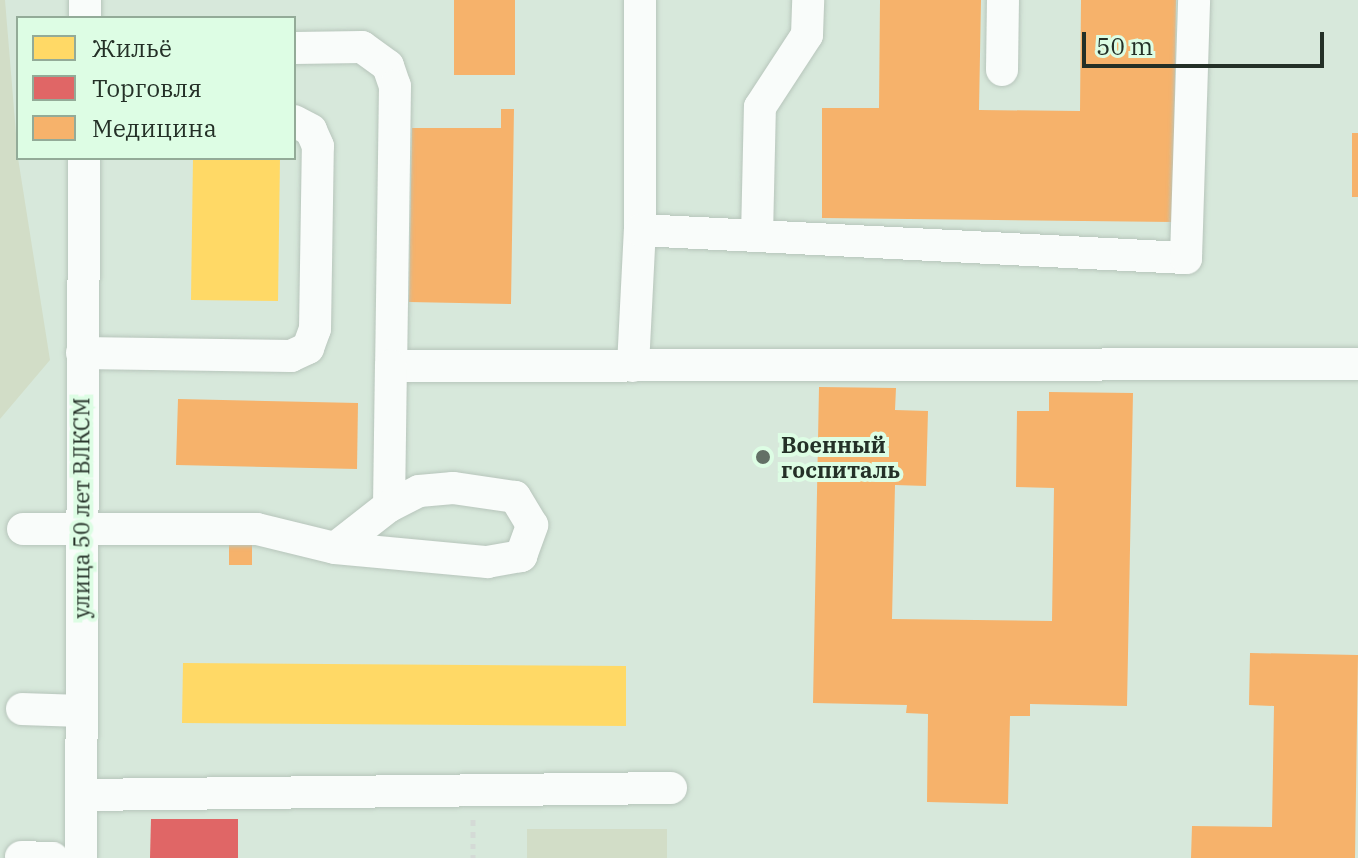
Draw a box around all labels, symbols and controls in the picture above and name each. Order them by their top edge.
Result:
legend [16,16,296,160]
scale bar [1086,16,1328,66]
text: 50 m [1096,30,1153,62]
text: Жильё [92,32,172,64]
text: Торговля [92,72,202,104]
text: Медицина [92,112,217,144]
street label: улица 50 лет ВЛКСМ [68,397,94,619]
place label: Военный госпиталь [781,431,900,482]
marker: Военный госпиталь [752,446,774,468]

